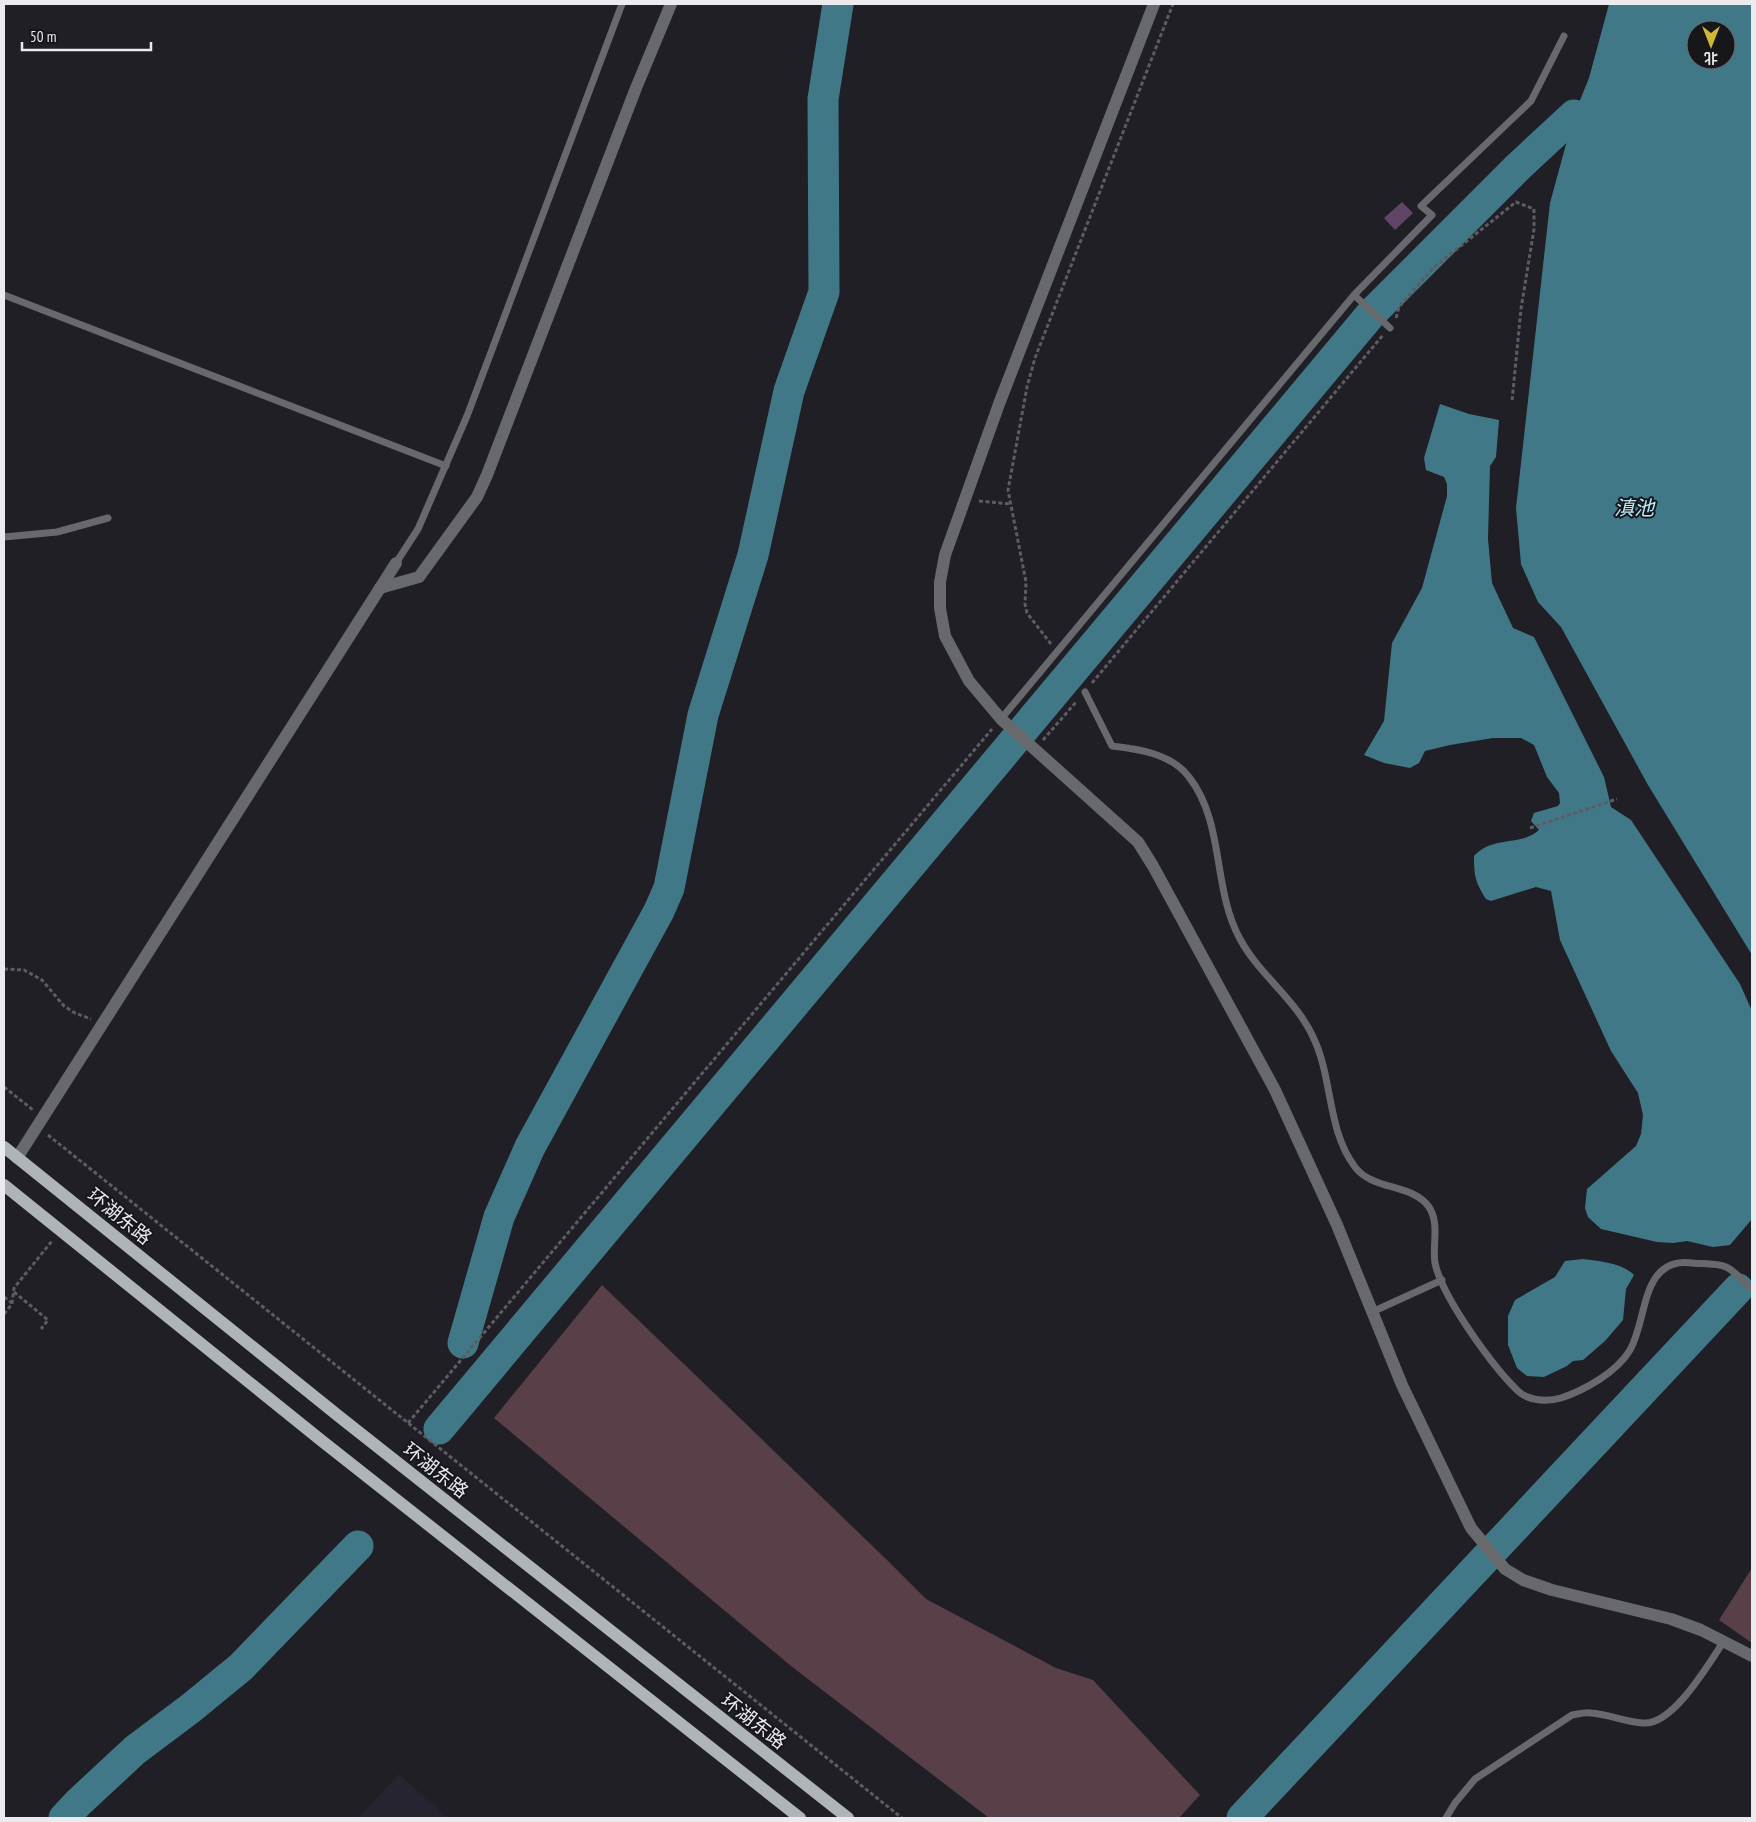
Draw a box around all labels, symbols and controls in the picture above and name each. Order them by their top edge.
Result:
scale bar [22,20,151,52]
north arrow [1686,20,1736,70]
text: 50 m [30,27,56,46]
text: 北 [1704,49,1718,67]
water label: 滇池 [1614,495,1656,521]
street label: 环湖东路 [83,1183,157,1249]
street label: 环湖东路 [399,1437,473,1503]
street label: 环湖东路 [717,1688,791,1754]

